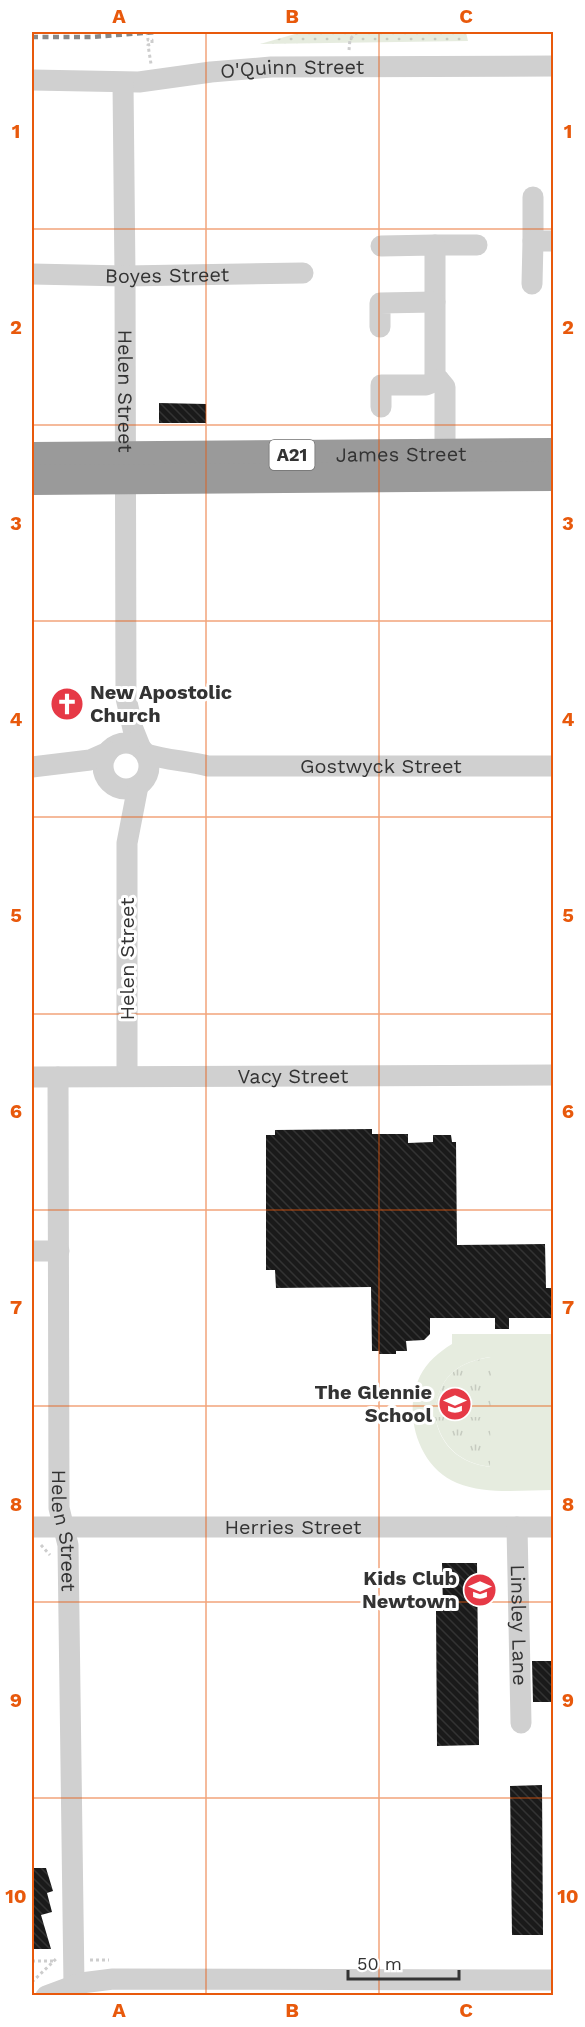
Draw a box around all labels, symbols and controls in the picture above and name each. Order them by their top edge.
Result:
text: A [112,4,126,28]
text: B [285,4,299,28]
text: C [459,4,473,28]
street label: O'Quinn Street [219,55,365,83]
text: 1 [12,119,20,143]
text: 1 [564,119,572,143]
street label: Boyes Street [105,262,230,288]
text: 2 [10,315,22,339]
text: 2 [562,315,574,339]
street label: Helen Street [113,329,137,453]
road number: A21 [270,440,314,470]
street label: James Street [336,442,467,467]
text: 3 [10,511,22,535]
text: 3 [562,511,574,535]
place label: New Apostolic Church [90,680,232,727]
church icon: New Apostolic Church [49,686,85,722]
text: 4 [10,707,23,731]
text: 4 [562,707,575,731]
street label: Gostwyck Street [300,754,462,778]
street label: Helen Street [115,897,139,1021]
text: 5 [10,903,22,927]
text: 5 [562,903,574,927]
street label: Vacy Street [238,1064,349,1088]
text: 6 [10,1099,22,1123]
text: 6 [562,1099,574,1123]
text: 7 [10,1295,22,1319]
text: 7 [562,1295,574,1319]
place label: The Glennie School [315,1380,432,1427]
school or university icon: The Glennie School [437,1386,473,1422]
street label: Helen Street [47,1469,81,1592]
text: 8 [10,1492,22,1516]
text: 8 [562,1492,574,1516]
street label: Herries Street [225,1515,362,1539]
street label: Linsley Lane [506,1564,532,1686]
place label: Kids Club Newtown [362,1566,457,1613]
school or university icon: Kids Club Newtown [462,1572,498,1608]
text: 9 [10,1688,22,1712]
text: 9 [562,1688,574,1712]
text: 10 [5,1884,27,1908]
text: 10 [557,1884,579,1908]
scale bar [348,1943,459,1981]
text: 50 m [357,1953,402,1974]
text: A [112,1998,126,2022]
text: B [285,1998,299,2022]
text: C [459,1998,473,2022]

